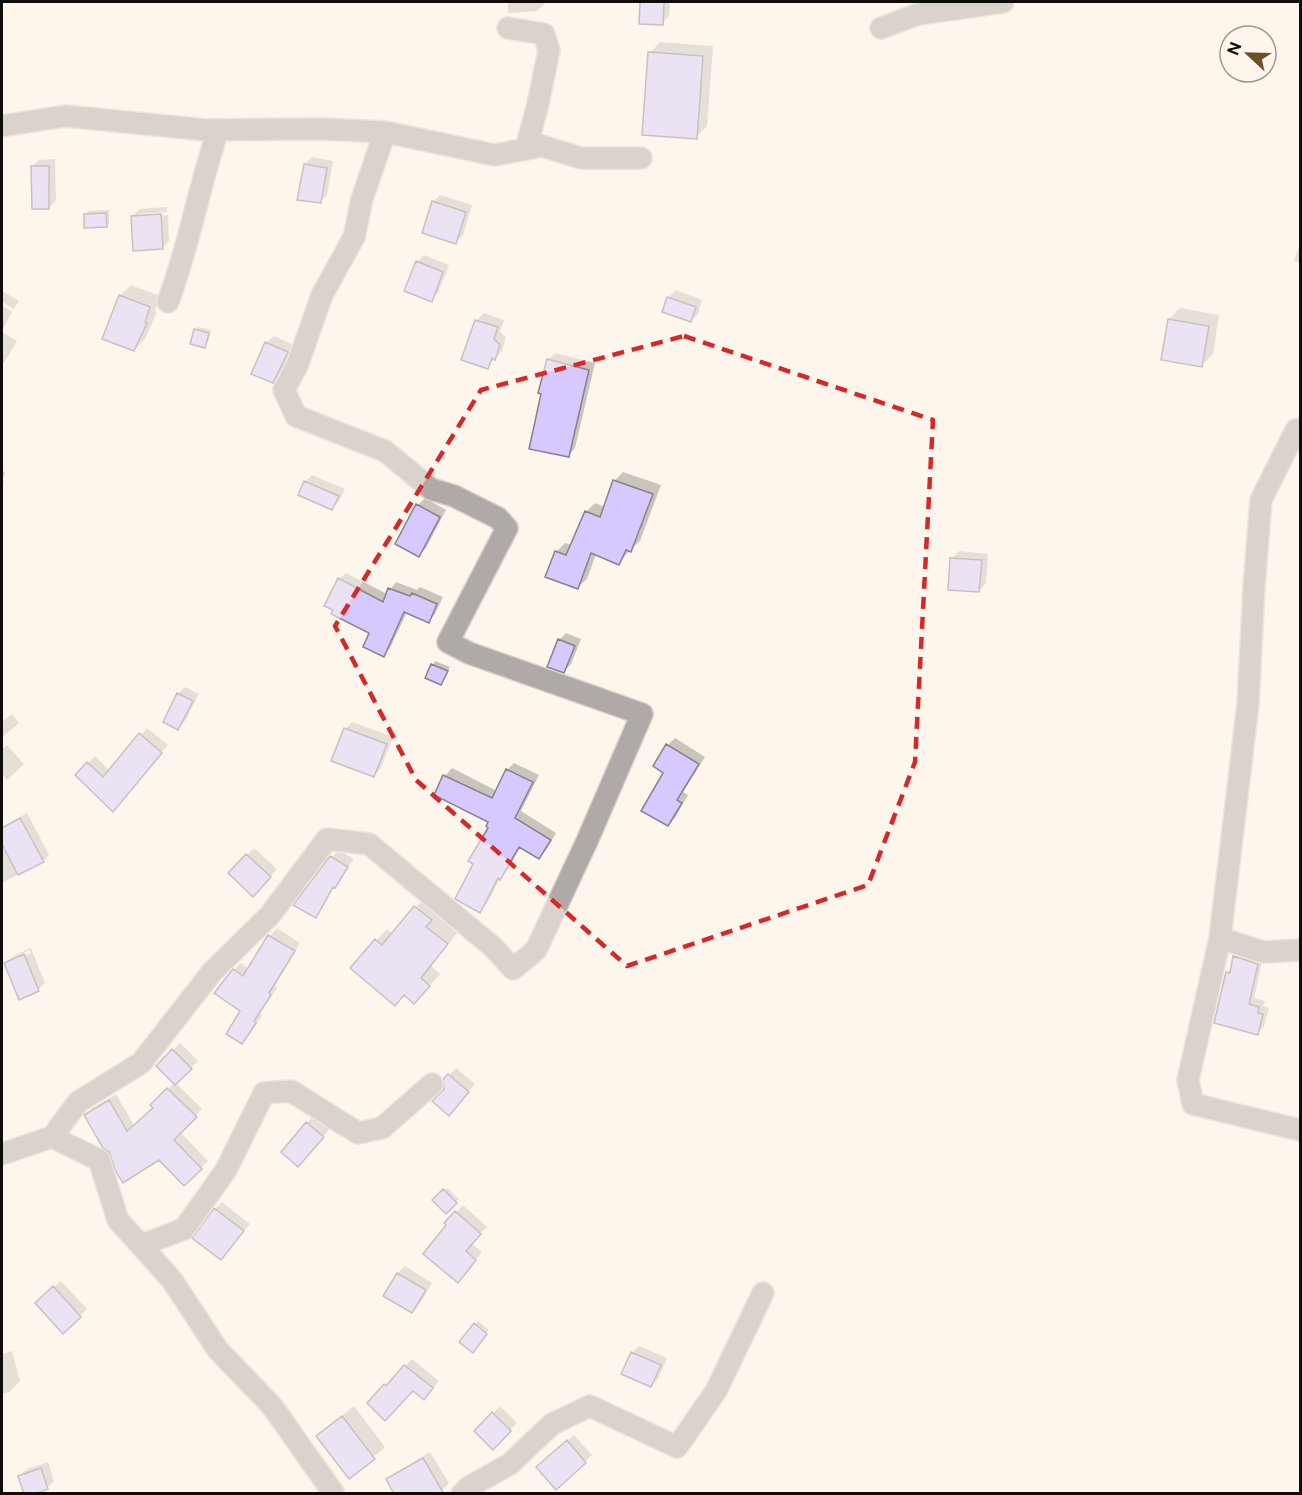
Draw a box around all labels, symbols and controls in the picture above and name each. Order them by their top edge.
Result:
north arrow [1218,24,1278,84]
text: N [1223,39,1246,58]

